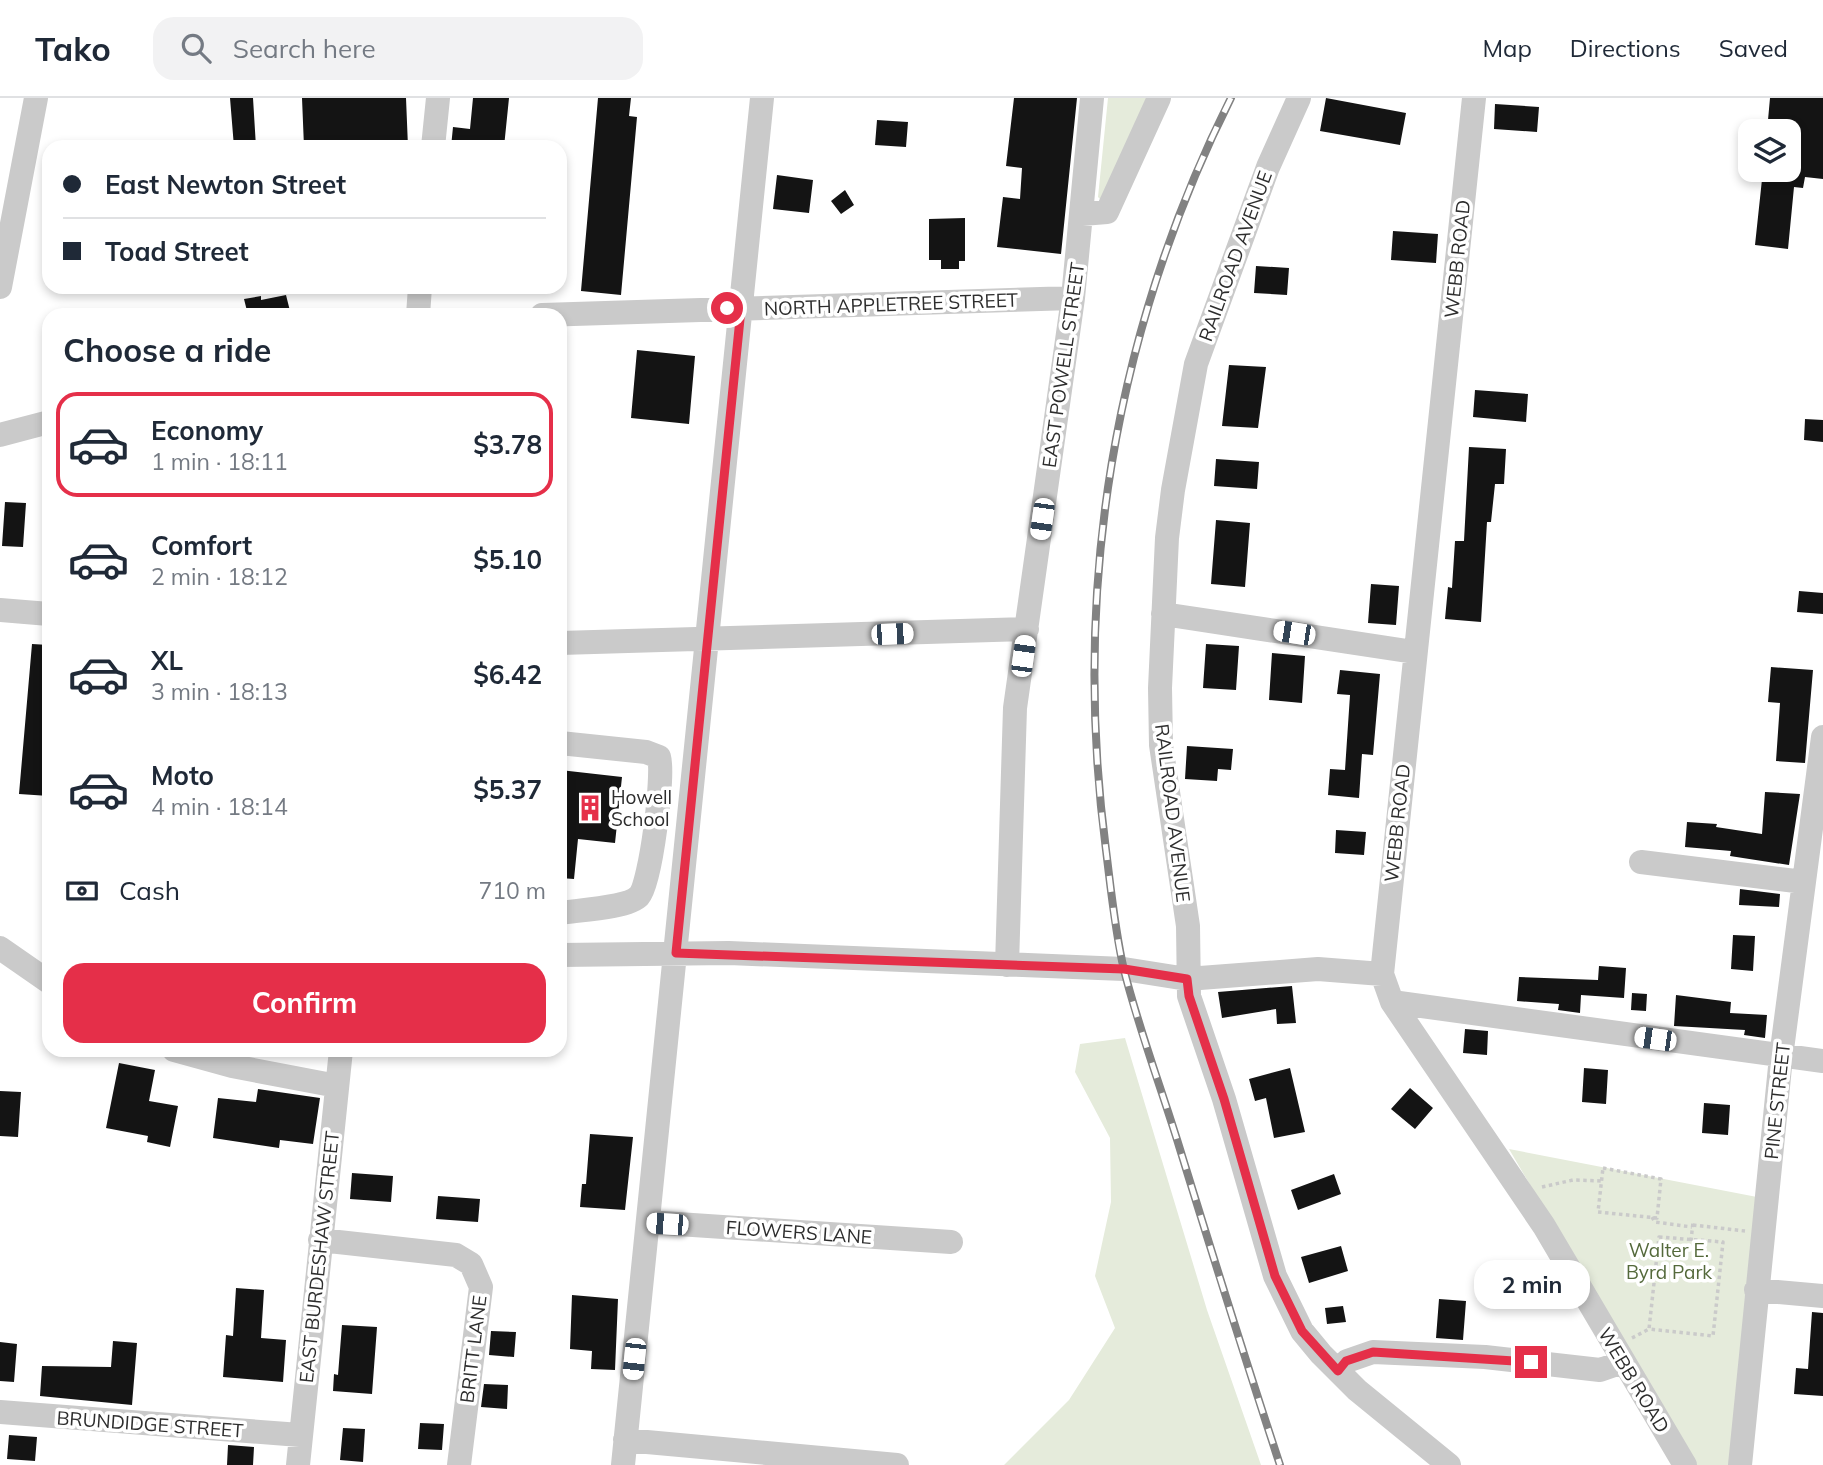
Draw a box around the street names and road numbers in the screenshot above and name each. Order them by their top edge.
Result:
street label: RAILROAD AVENUE [1193,168,1277,344]
street label: WEBB ROAD [1439,199,1475,319]
street label: EAST POWELL STREET [1037,260,1089,469]
street label: NORTH APPLETREE STREET [764,288,1019,320]
street label: RAILROAD AVENUE [1150,723,1196,903]
street label: WEBB ROAD [1379,763,1415,883]
street label: PINE STREET [1759,1041,1795,1161]
street label: EAST BURDESHAW STREET [294,1129,344,1384]
street label: FLOWERS LANE [725,1215,873,1249]
street label: BRITT LANE [454,1294,492,1404]
street label: WEBB ROAD [1593,1323,1675,1437]
street label: BRUNDIDGE STREET [56,1405,245,1443]

